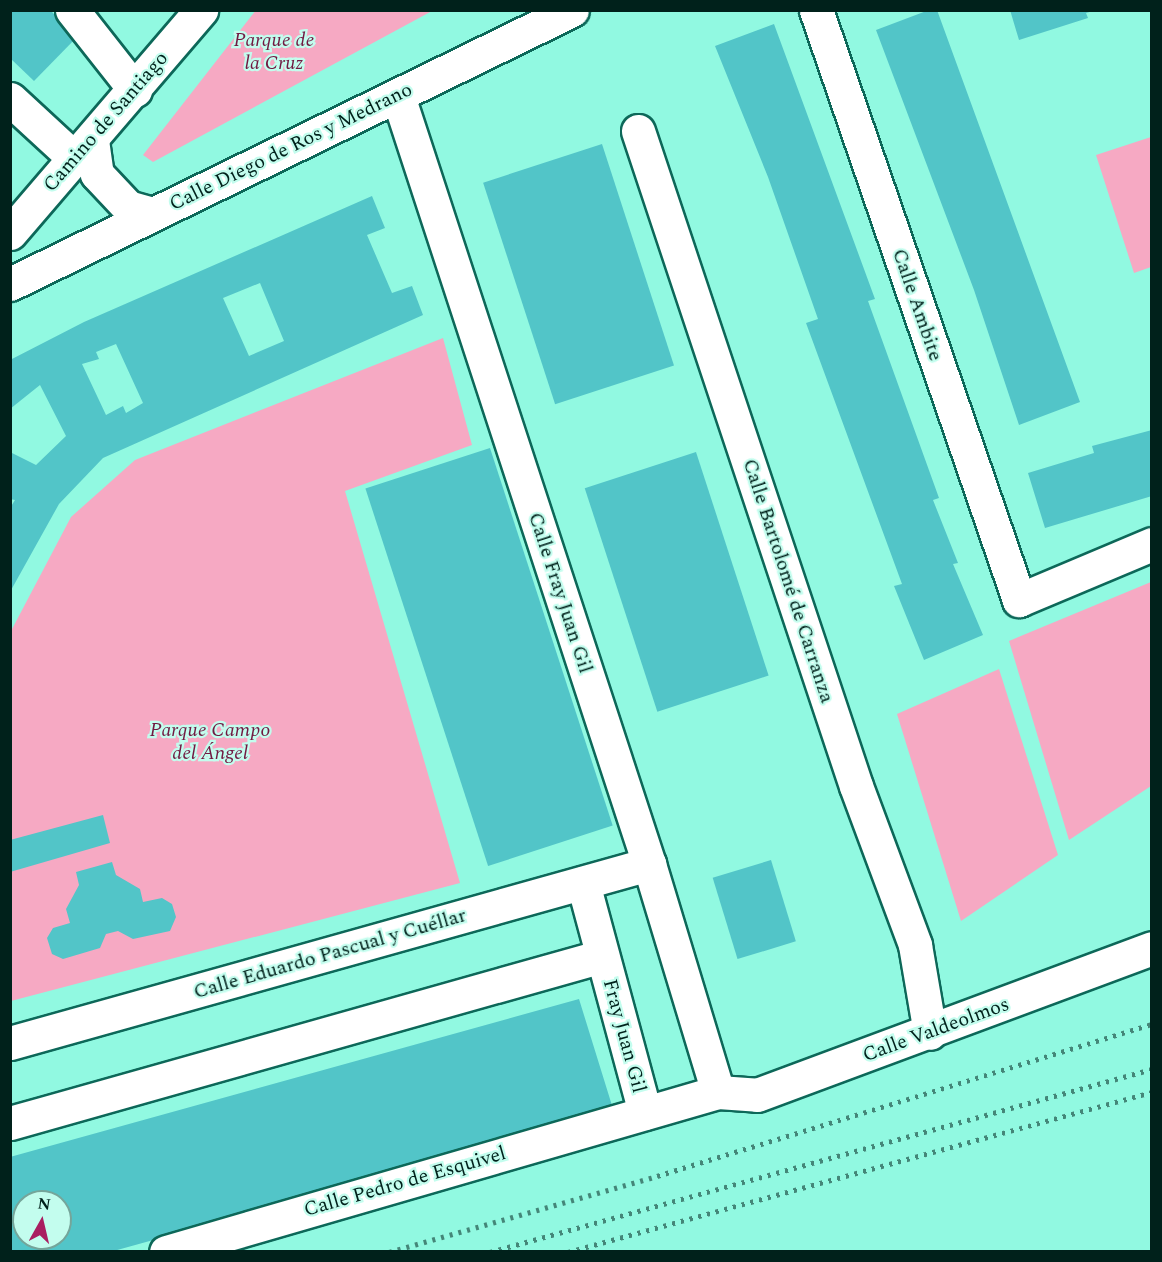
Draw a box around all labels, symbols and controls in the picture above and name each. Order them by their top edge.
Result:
park label: Parque de la Cruz [234,29,314,76]
street label: Camino de Santiago [39,47,173,197]
street label: Calle Diego de Ros y Medrano [166,78,416,216]
street label: Calle Ambite [887,246,947,364]
street label: Calle Bartolomé de Carranza [737,456,839,706]
street label: Calle Fray Juan Gil [523,510,597,676]
park label: Parque Campo del Ángel [150,718,270,765]
street label: Calle Eduardo Pascual y Cuéllar [191,904,469,1004]
street label: Fray Juan Gil [597,976,651,1096]
street label: Calle Valdeolmos [859,992,1013,1068]
street label: Calle Pedro de Esquivel [301,1142,509,1222]
north arrow [12,1190,72,1250]
text: N [36,1191,52,1217]

